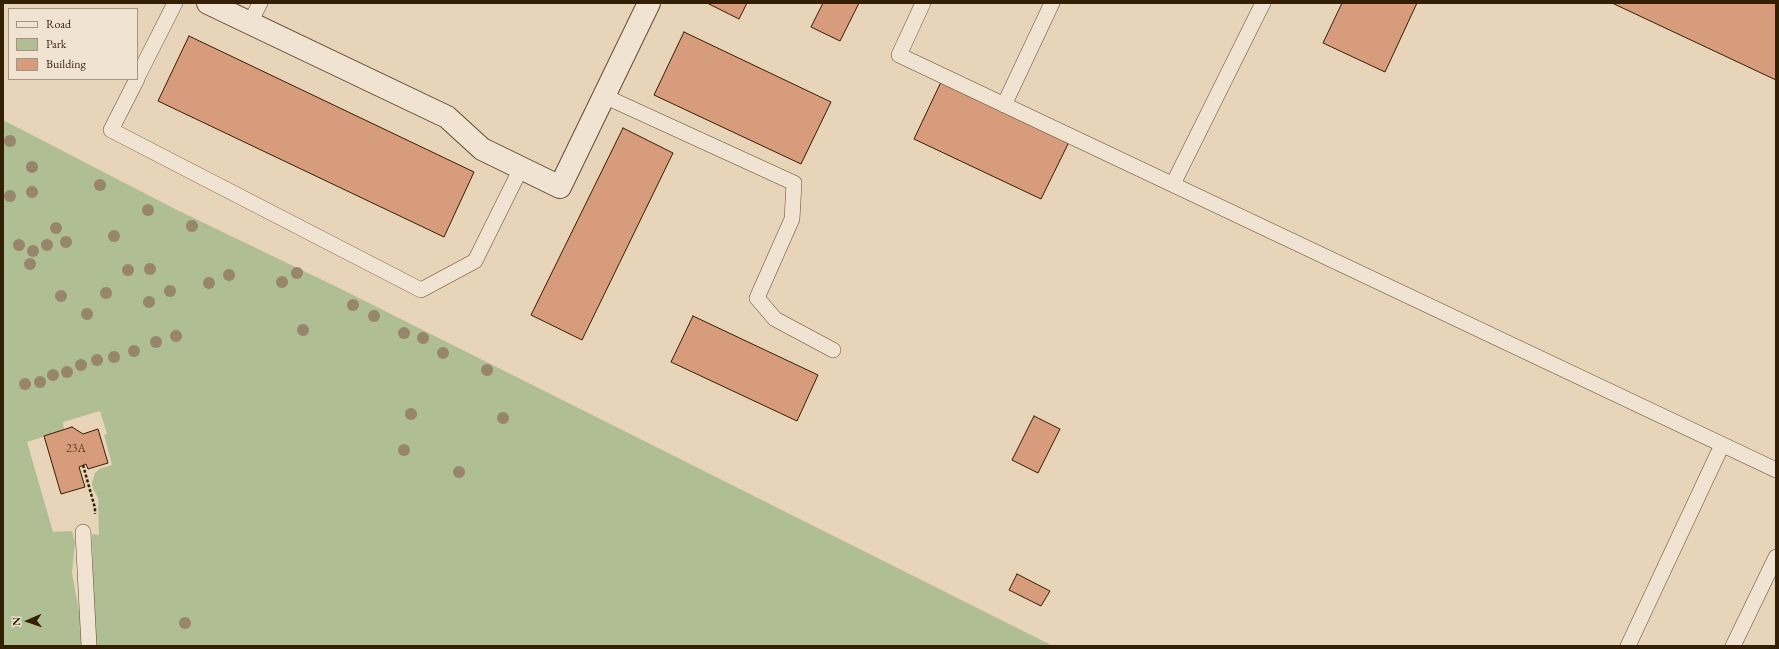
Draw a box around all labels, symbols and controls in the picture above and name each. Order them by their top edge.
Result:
legend [8,8,138,80]
text: Road [46,16,71,32]
text: Park [46,36,66,52]
text: Building [46,56,86,72]
house number: 23A [66,442,86,456]
north arrow [8,601,48,641]
text: N [9,617,23,626]

